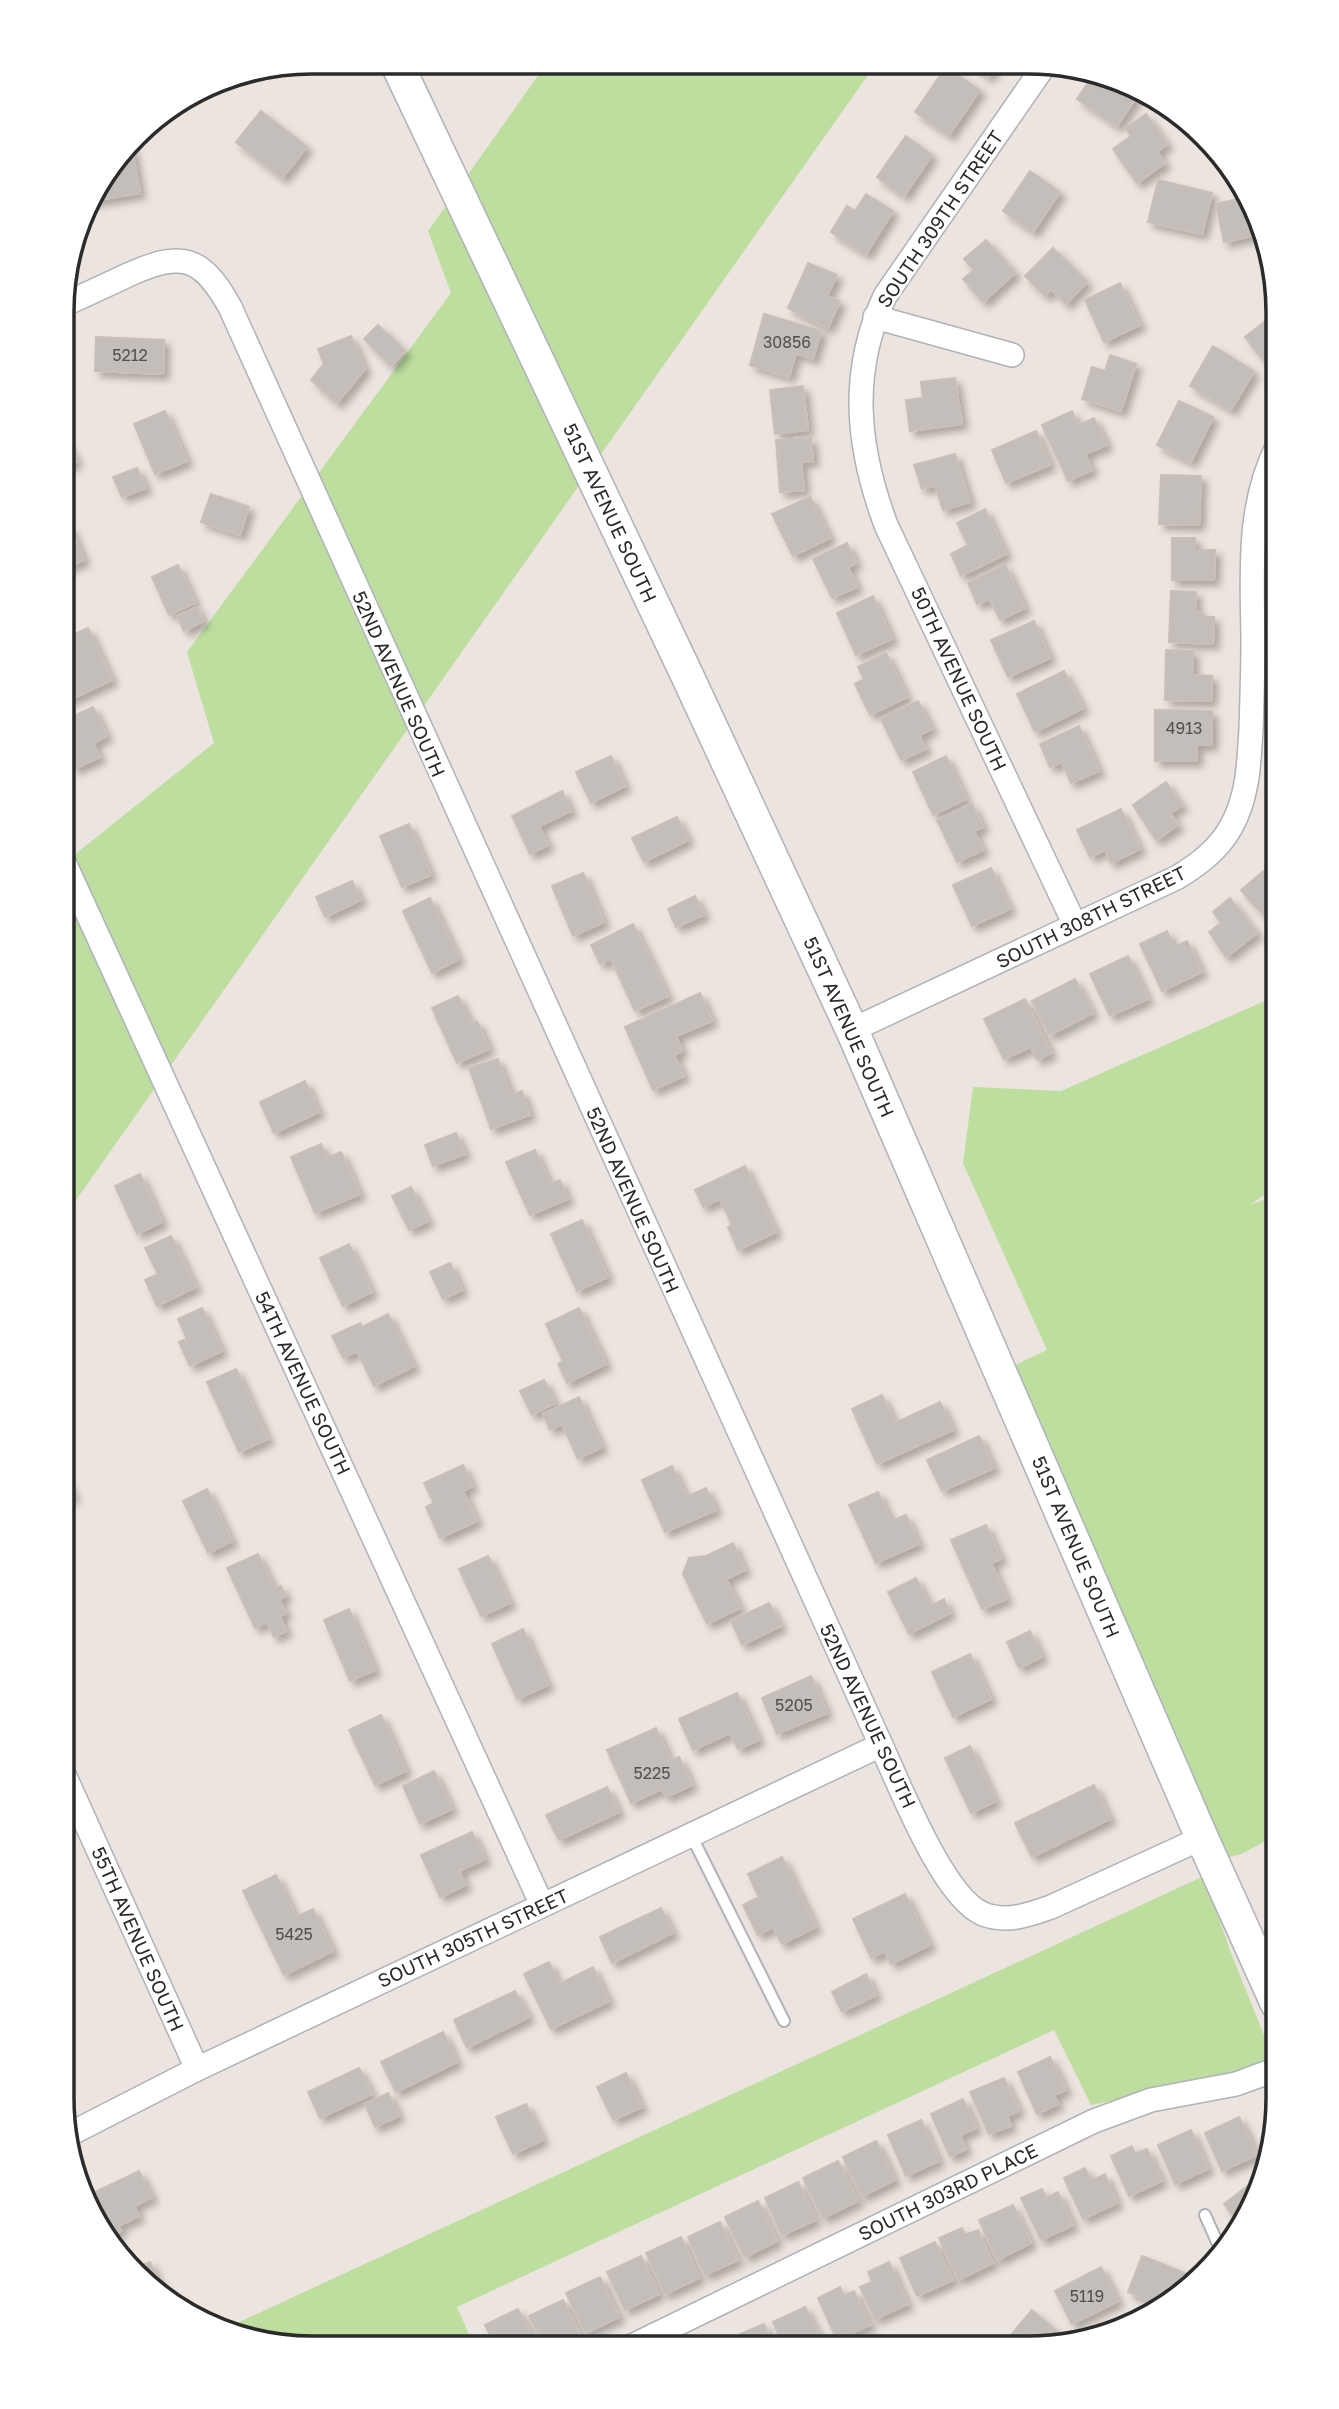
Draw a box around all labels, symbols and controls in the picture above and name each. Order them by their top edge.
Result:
street label: SOUTH 309TH STREET [872,126,1007,311]
house number: 30856 [763,332,811,352]
house number: 5212 [112,345,148,365]
street label: 51ST AVENUE SOUTH [559,420,662,606]
street label: 50TH AVENUE SOUTH [907,583,1012,774]
street label: 52ND AVENUE SOUTH [348,587,451,780]
house number: 4913 [1166,718,1202,738]
street label: SOUTH 308TH STREET [992,860,1190,973]
street label: 51ST AVENUE SOUTH [799,933,900,1121]
street label: 52ND AVENUE SOUTH [582,1103,685,1296]
street label: 54TH AVENUE SOUTH [251,1287,356,1478]
street label: 51ST AVENUE SOUTH [1028,1453,1125,1641]
street label: 52ND AVENUE SOUTH [816,1620,921,1812]
house number: 5205 [775,1695,813,1715]
house number: 5225 [633,1763,671,1783]
street label: 55TH AVENUE SOUTH [87,1843,189,2035]
street label: SOUTH 305TH STREET [374,1883,572,1992]
house number: 5425 [275,1924,313,1944]
street label: SOUTH 303RD PLACE [854,2138,1041,2245]
house number: 5119 [1070,2286,1104,2306]

